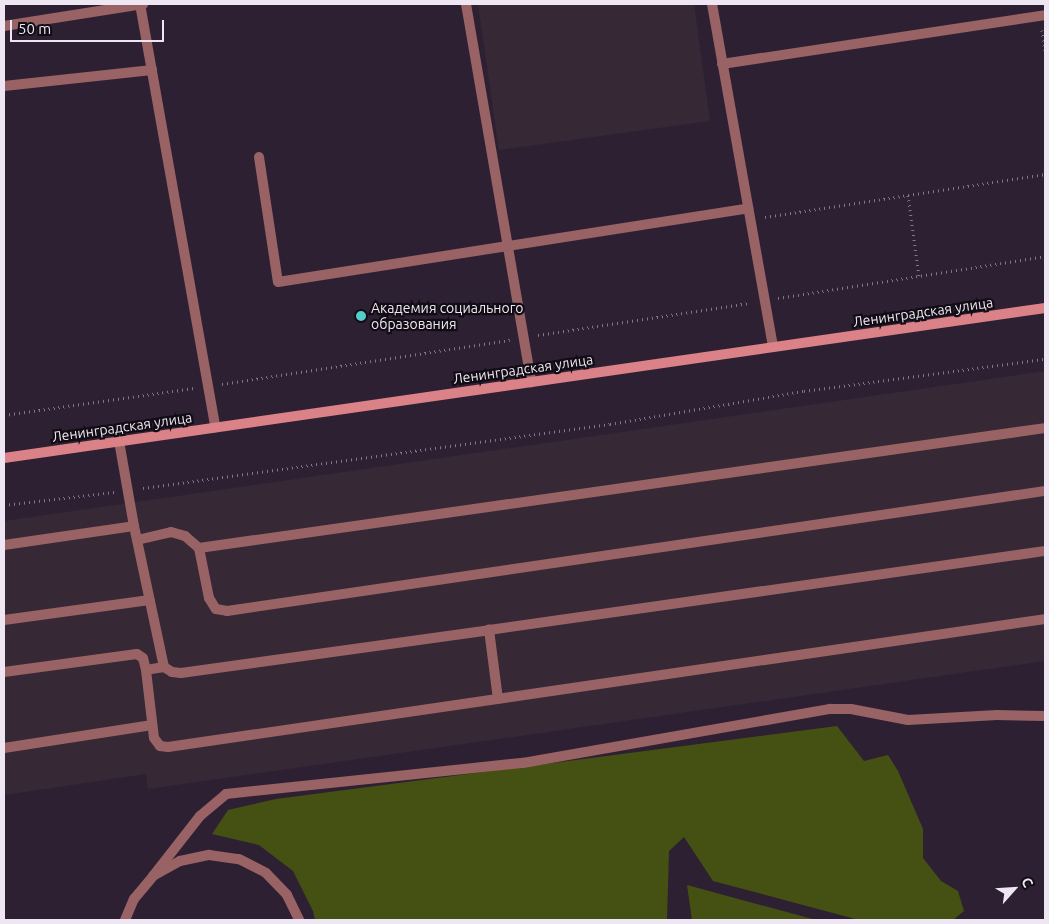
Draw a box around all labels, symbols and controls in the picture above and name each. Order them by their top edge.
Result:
scale bar [12,10,166,42]
text: 50 m [18,20,51,37]
street label: Ленинградская улица [852,294,994,330]
place label: Академия социального образования [371,300,524,332]
marker: Академия социального образования [355,310,367,322]
street label: Ленинградская улица [452,351,594,387]
street label: Ленинградская улица [51,409,193,445]
north arrow [989,864,1039,914]
text: С [1018,875,1037,890]

